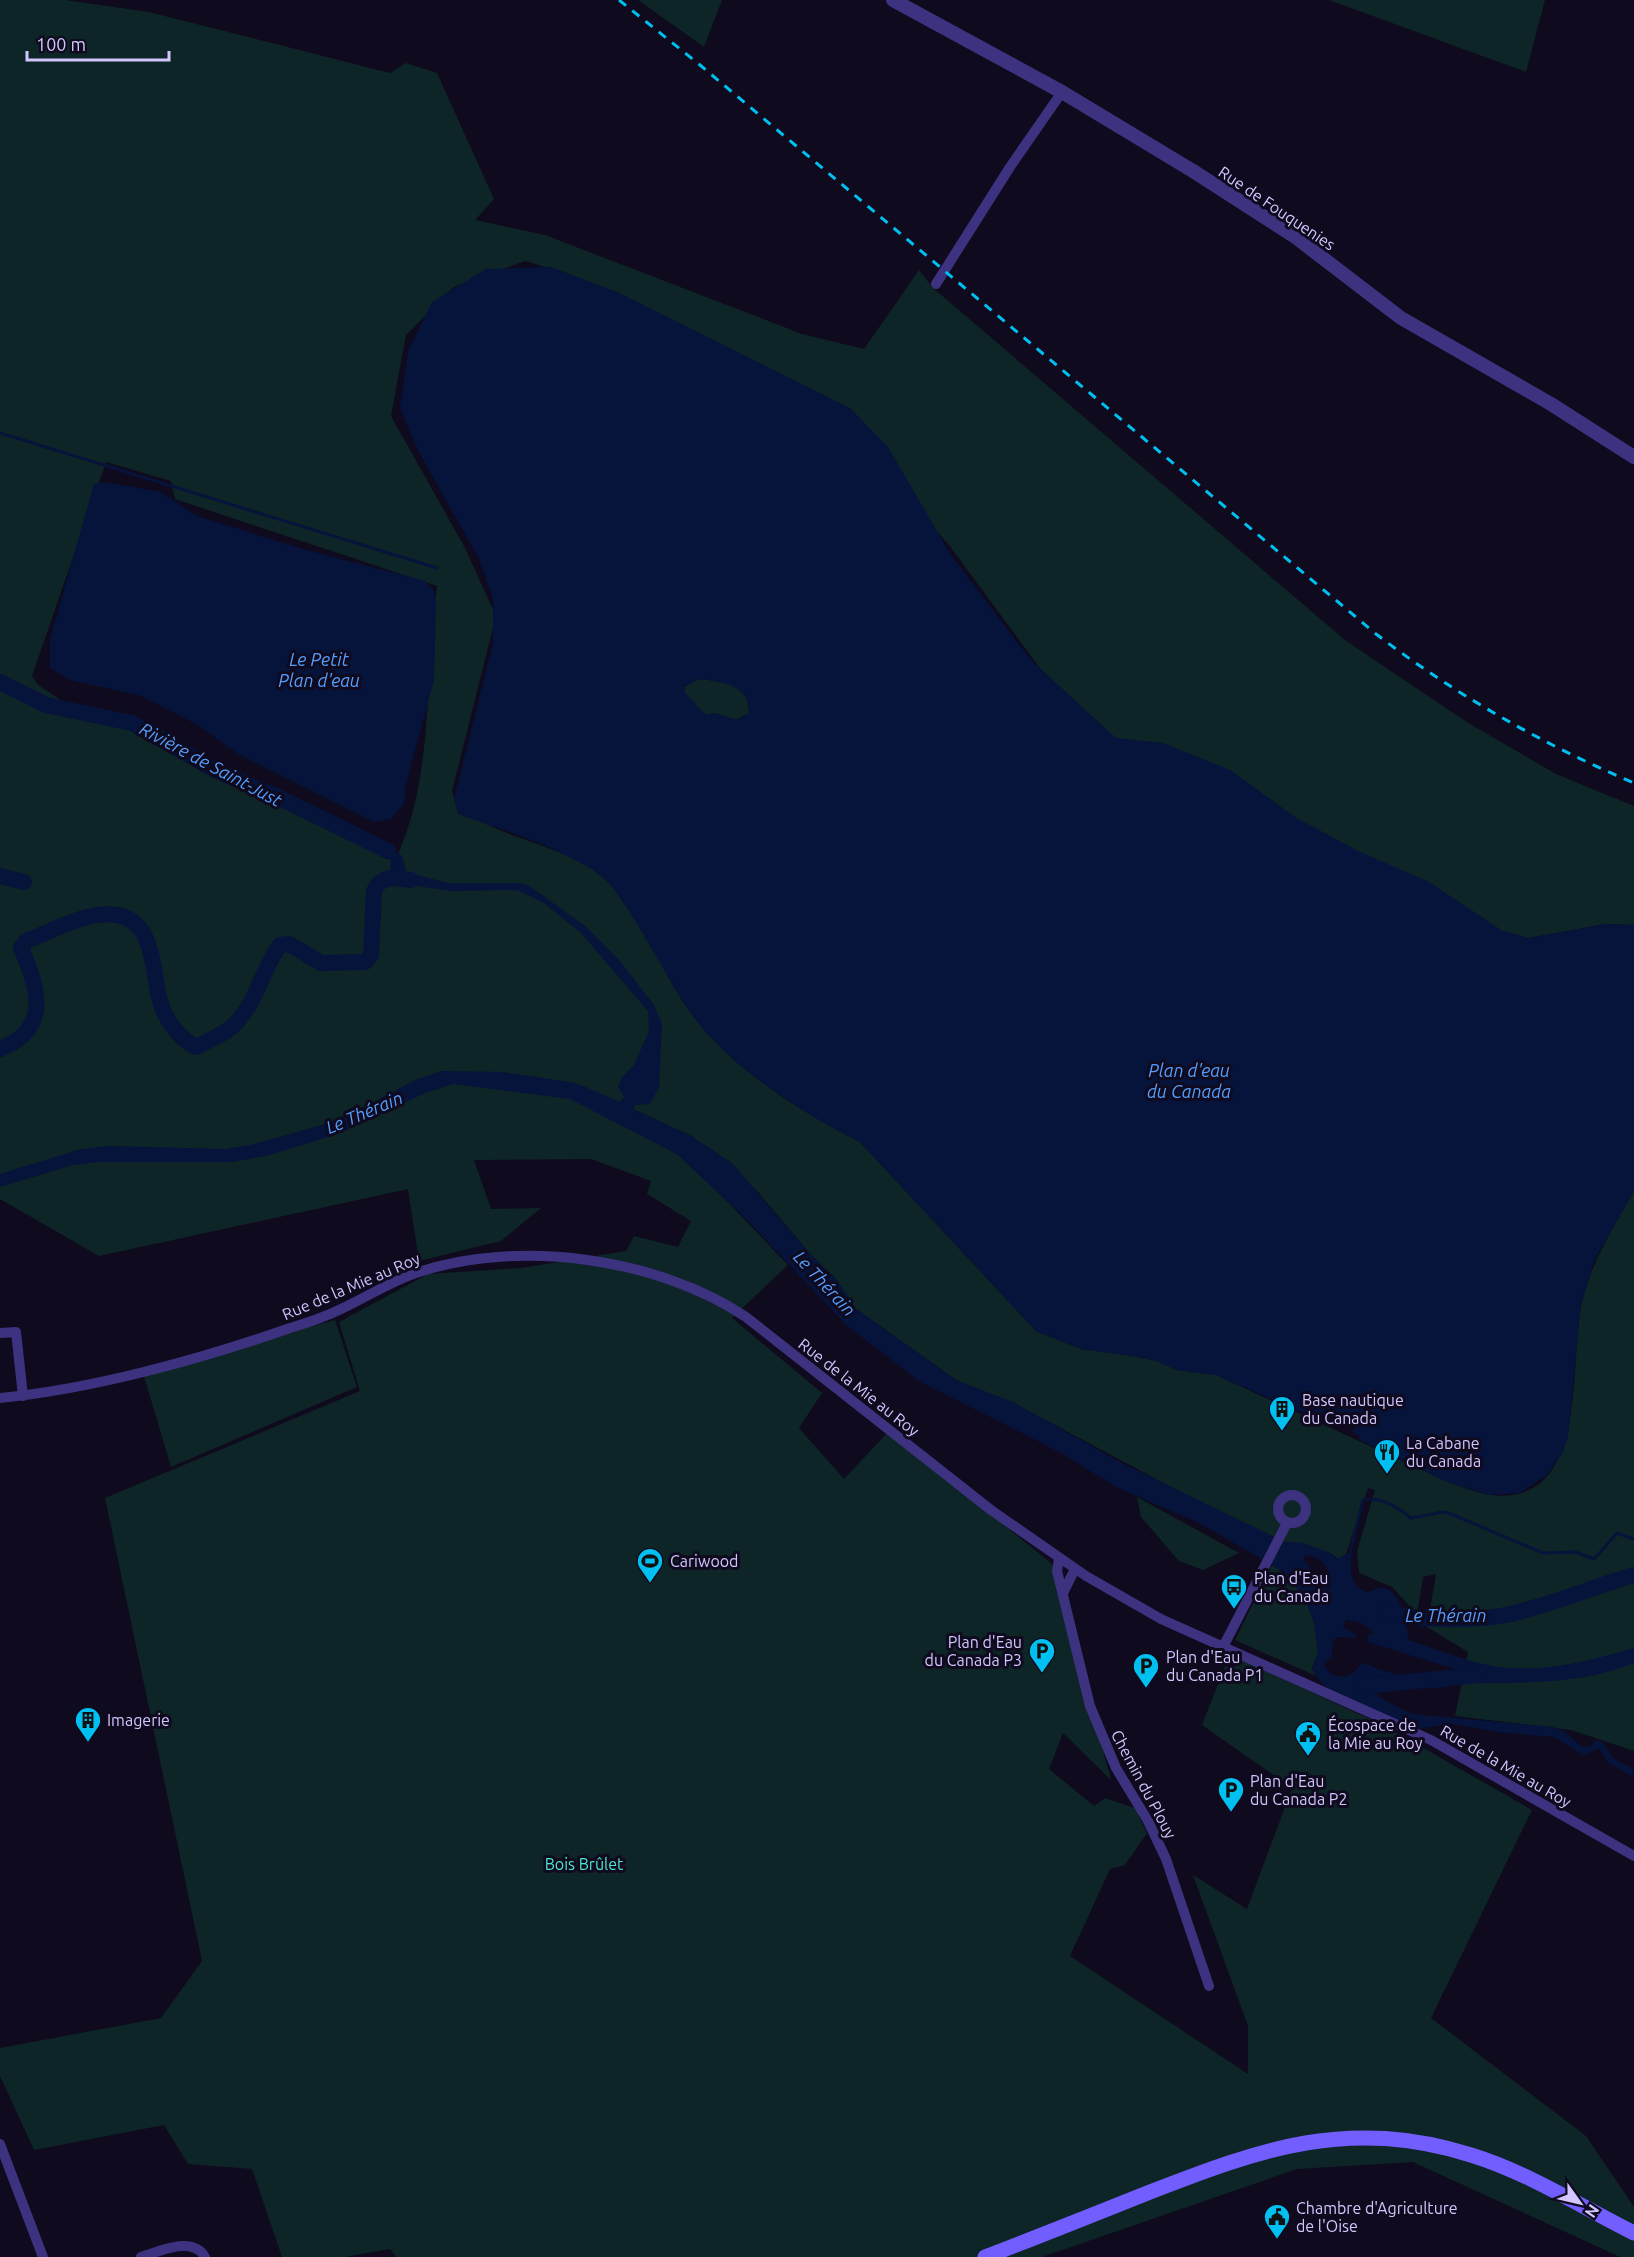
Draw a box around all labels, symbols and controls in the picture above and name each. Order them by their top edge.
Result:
scale bar [27,24,170,62]
text: 100 m [36,34,86,54]
street label: Rue de Fouquenies [1215,162,1339,254]
water label: Le Petit Plan d'eau [278,649,360,690]
water label: Rivière de Saint-Just [137,718,286,810]
water label: Plan d'eau du Canada [1147,1060,1231,1101]
water label: Le Thérain [323,1087,405,1137]
water label: Le Thérain [790,1246,860,1320]
street label: Rue de la Mie au Roy [279,1249,423,1323]
street label: Rue de la Mie au Roy [795,1334,923,1440]
place label: Base nautique du Canada [1302,1391,1404,1427]
building icon: Base nautique du Canada [1267,1394,1297,1432]
place label: La Cabane du Canada [1406,1434,1481,1470]
restaurant icon: La Cabane du Canada [1372,1437,1402,1475]
sports icon: Cariwood [635,1546,665,1584]
place label: Cariwood [670,1552,738,1570]
place label: Plan d'Eau du Canada [1254,1569,1329,1605]
bus stop icon: Plan d'Eau du Canada [1219,1572,1249,1610]
water label: Le Thérain [1405,1605,1487,1625]
place label: Plan d'Eau du Canada P3 [925,1633,1022,1669]
parking icon: Plan d'Eau du Canada P3 [1027,1636,1057,1674]
place label: Plan d'Eau du Canada P1 [1166,1648,1263,1684]
parking icon: Plan d'Eau du Canada P1 [1131,1651,1161,1689]
building icon: Imagerie [73,1705,103,1743]
place label: Imagerie [107,1711,170,1729]
place label: Écospace de la Mie au Roy [1328,1714,1423,1752]
public building icon: Écospace de la Mie au Roy [1293,1719,1323,1757]
street label: Rue de la Mie au Roy [1437,1721,1575,1811]
street label: Chemin du Plouy [1108,1727,1180,1842]
place label: Plan d'Eau du Canada P2 [1250,1772,1347,1808]
parking icon: Plan d'Eau du Canada P2 [1216,1775,1246,1813]
park label: Bois Brûlet [545,1855,624,1873]
north arrow [1550,2173,1610,2233]
place label: Chambre d'Agriculture de l'Oise [1296,2199,1458,2235]
text: N [1582,2201,1603,2221]
public building icon: Chambre d'Agriculture de l'Oise [1262,2202,1292,2240]

